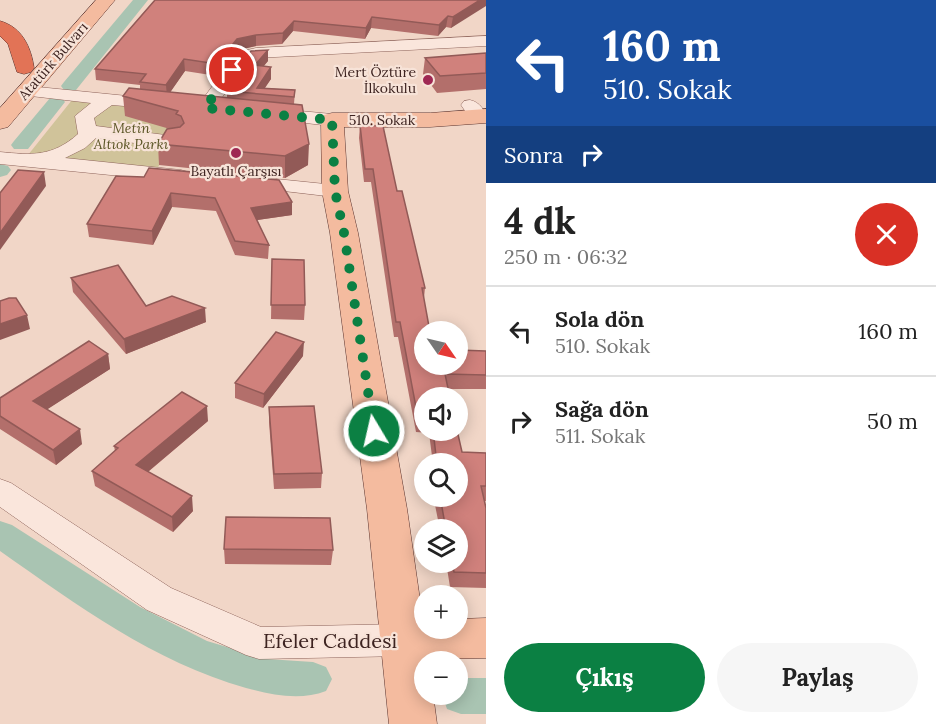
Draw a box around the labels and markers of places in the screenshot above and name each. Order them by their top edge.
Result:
pin [206,44,257,95]
place label: Mert Öztüre İlkokulu [335,63,416,97]
marker: Mert Öztüre İlkokulu [421,73,435,87]
marker: Bayatlı Çarşısı [229,146,243,160]
place label: Bayatlı Çarşısı [190,162,282,180]

